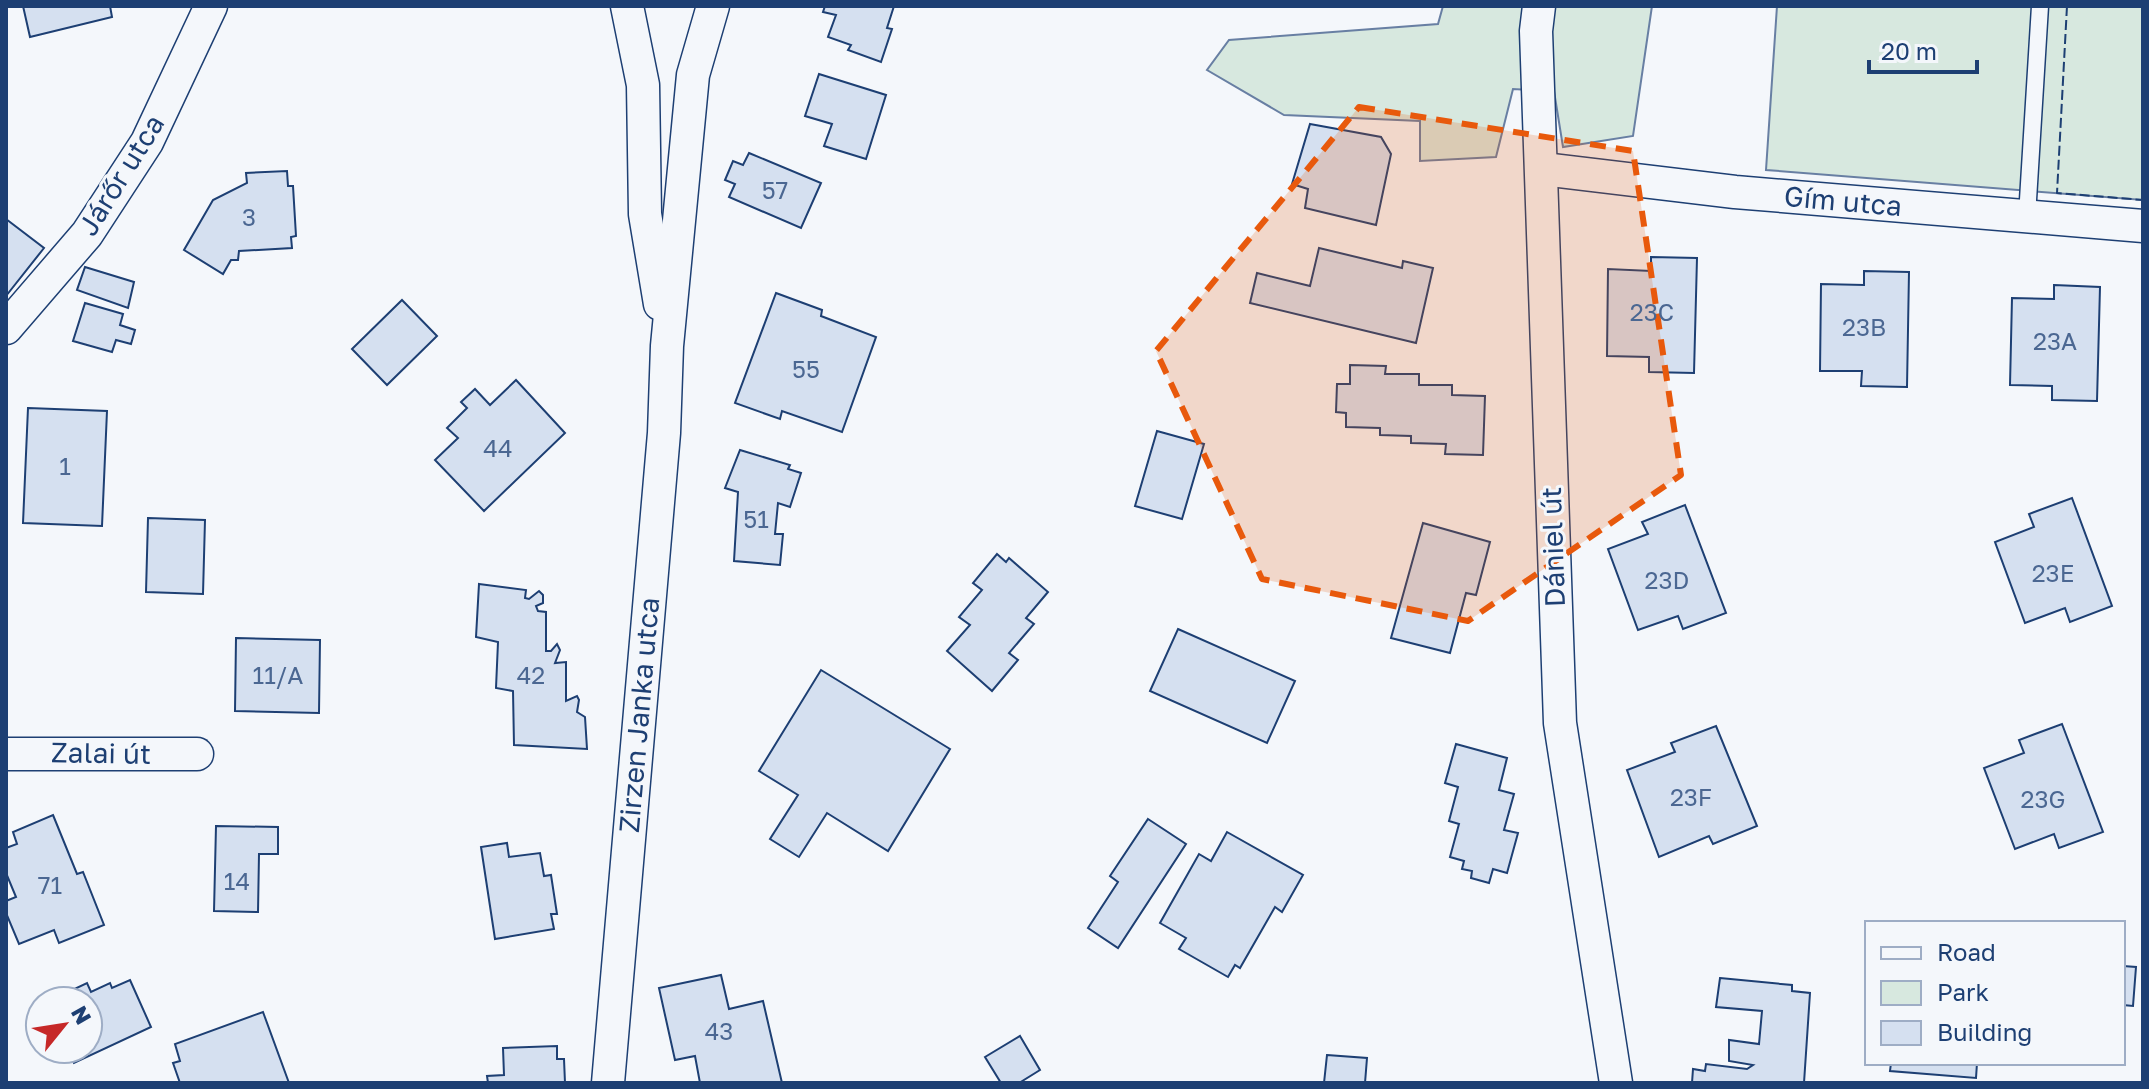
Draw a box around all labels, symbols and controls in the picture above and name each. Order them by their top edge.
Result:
scale bar [1869,24,1977,74]
text: 20 m [1881,36,1937,65]
street label: Járőr utca [71,108,171,241]
house number: 57 [762,175,788,204]
street label: Gím utca [1783,179,1903,222]
house number: 3 [242,202,256,231]
house number: 23C [1630,297,1674,326]
house number: 23B [1842,312,1886,341]
house number: 23A [2033,326,2077,355]
house number: 55 [792,354,820,383]
house number: 44 [483,433,513,462]
house number: 1 [59,451,71,480]
street label: Dániel út [1534,486,1571,608]
house number: 51 [743,504,769,533]
house number: 23E [2032,558,2074,587]
house number: 23D [1645,565,1689,594]
street label: Zirzen Janka utca [612,596,665,834]
house number: 11/A [253,660,303,689]
house number: 42 [517,660,545,689]
street label: Zalai út [51,735,151,770]
house number: 23F [1670,782,1712,811]
house number: 23G [2021,784,2065,813]
house number: 14 [224,866,250,895]
house number: 71 [38,870,62,899]
legend [1865,921,2125,1065]
text: Road [1937,937,1996,966]
text: Park [1937,977,1989,1006]
north arrow [24,985,104,1065]
text: N [66,1001,98,1029]
house number: 43 [705,1016,733,1045]
text: Building [1937,1017,2032,1046]

